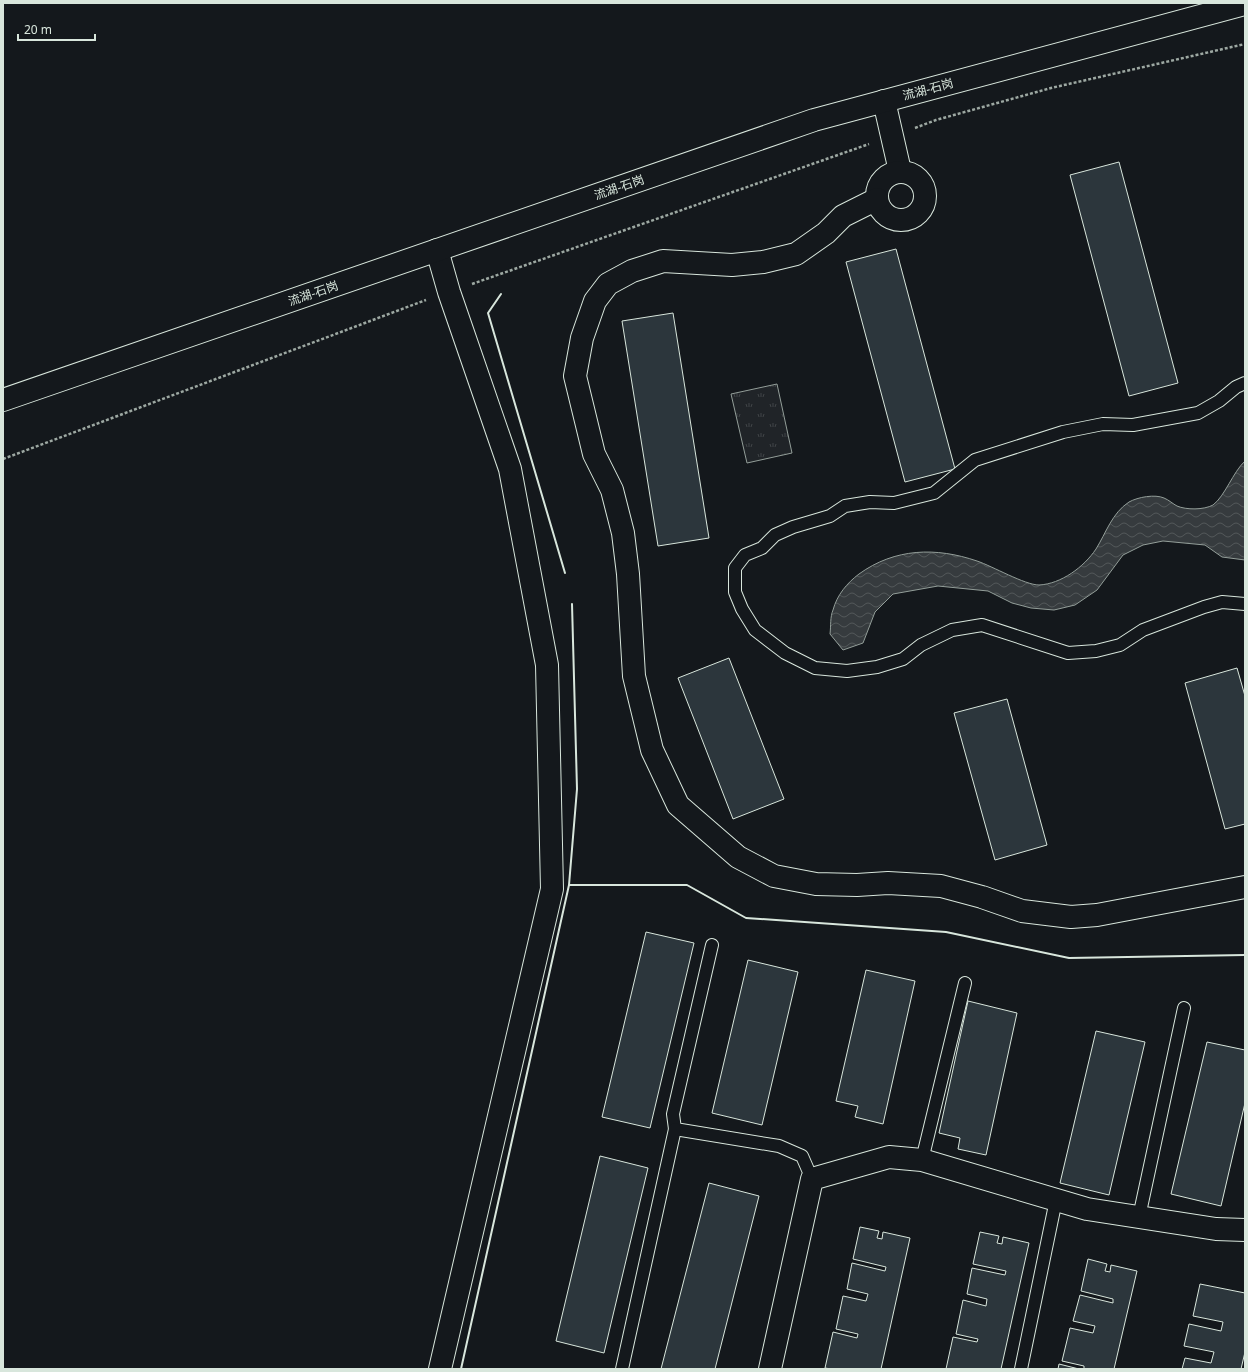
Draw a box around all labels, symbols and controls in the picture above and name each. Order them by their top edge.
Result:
scale bar [18,16,95,42]
text: 20 m [24,21,52,38]
street label: 流湖-石岗 [901,74,955,104]
street label: 流湖-石岗 [592,171,646,203]
street label: 流湖-石岗 [286,277,340,309]

